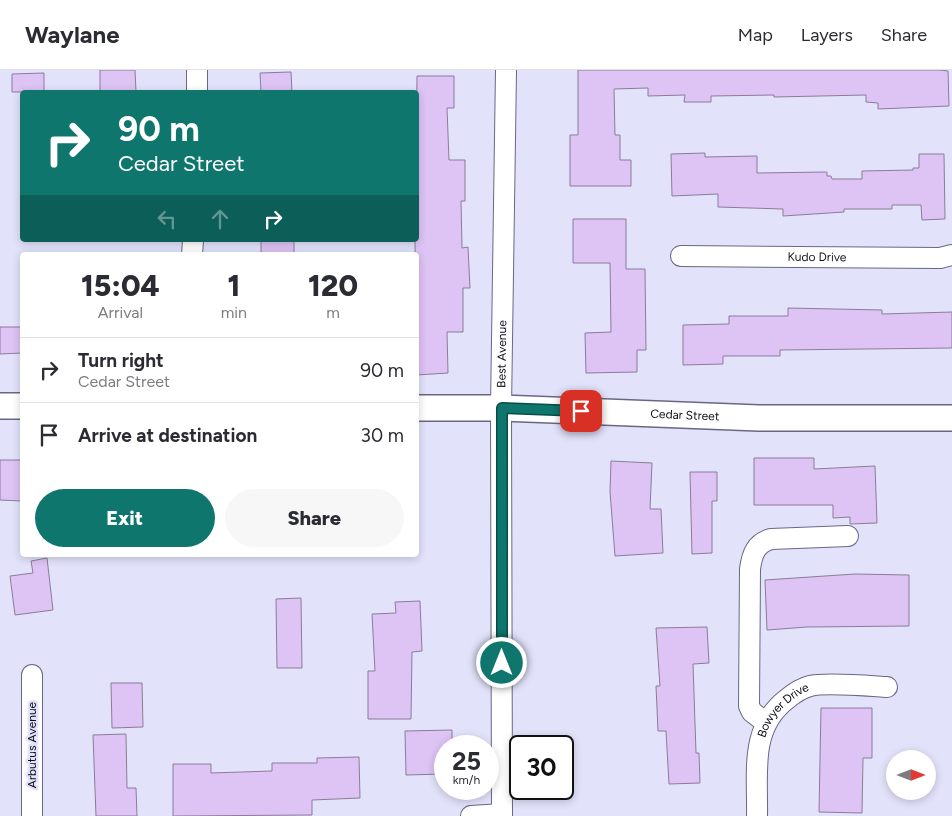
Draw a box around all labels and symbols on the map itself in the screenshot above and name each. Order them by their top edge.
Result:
street label: Kudo Drive [788,250,847,264]
street label: Best Avenue [494,320,509,388]
pin [560,390,602,432]
street label: Cedar Street [650,407,720,423]
position arrow [475,636,527,688]
street label: Bowyer Drive [754,680,811,739]
street label: Arbutus Avenue [25,701,39,788]
speed limit sign: 30 [509,735,574,800]
north arrow [886,750,936,800]

